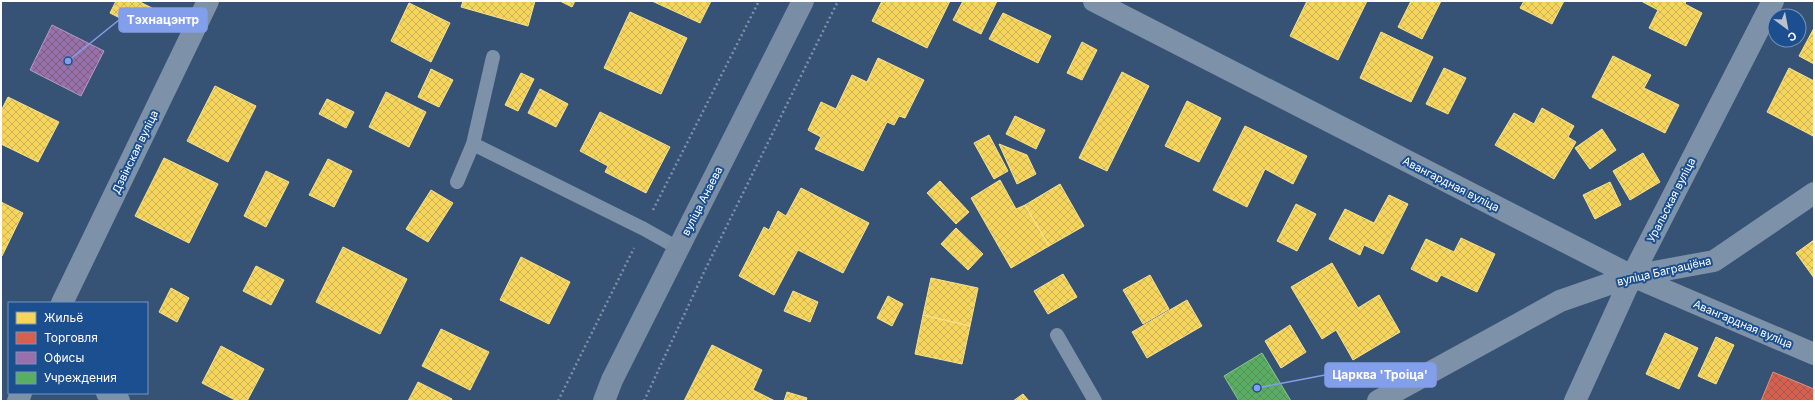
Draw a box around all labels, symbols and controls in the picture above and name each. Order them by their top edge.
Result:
callout: Тэхнацэнтр [119,8,207,32]
north arrow [1767,8,1807,48]
text: Тэхнацэнтр [127,12,200,27]
text: С [1785,28,1799,45]
street label: Дзвінская вуліца [109,108,161,196]
street label: Авангардная вуліца [1400,154,1502,214]
street label: Уральская вуліца [1644,155,1698,245]
street label: вуліца Анаева [679,164,725,238]
street label: вуліца Баграціёна [1615,253,1713,289]
street label: Авангардная вуліца [1691,297,1795,351]
legend [8,302,148,394]
text: Жильё [44,310,83,325]
text: Торговля [44,330,98,345]
text: Офисы [44,350,84,365]
callout: Царква 'Троіца' [1325,363,1436,387]
text: Царква 'Троіца' [1332,367,1428,382]
text: Учреждения [44,370,117,385]

